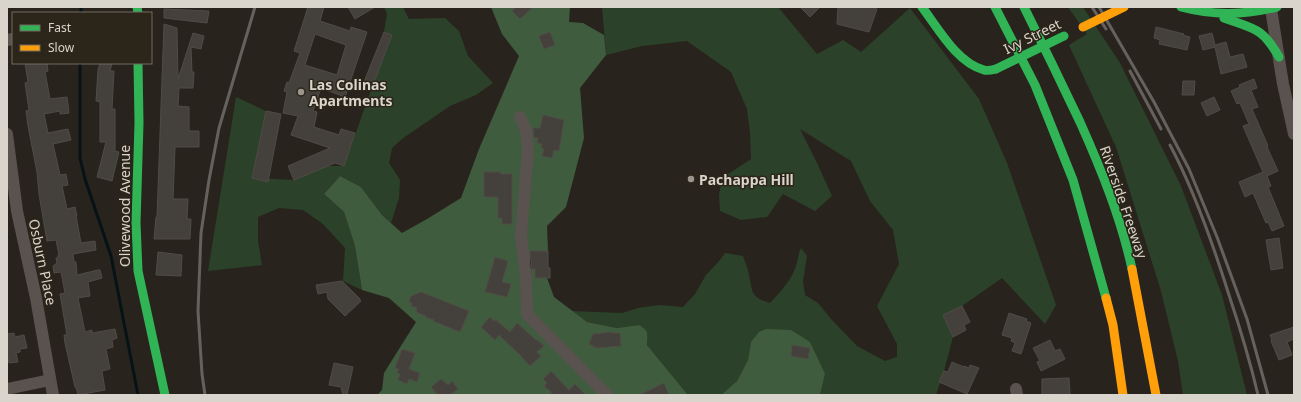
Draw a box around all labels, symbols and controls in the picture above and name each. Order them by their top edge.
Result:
legend [12,12,152,64]
street label: Ivy Street [1000,14,1064,58]
text: Fast [48,19,72,36]
text: Slow [48,39,75,56]
place label: Las Colinas Apartments [309,75,392,110]
marker: Las Colinas Apartments [296,87,306,97]
street label: Riverside Freeway [1096,143,1152,262]
street label: Olivewood Avenue [115,145,134,267]
place label: Pachappa Hill [699,170,794,189]
marker: Pachappa Hill [686,174,696,184]
street label: Osburn Place [25,217,61,307]

